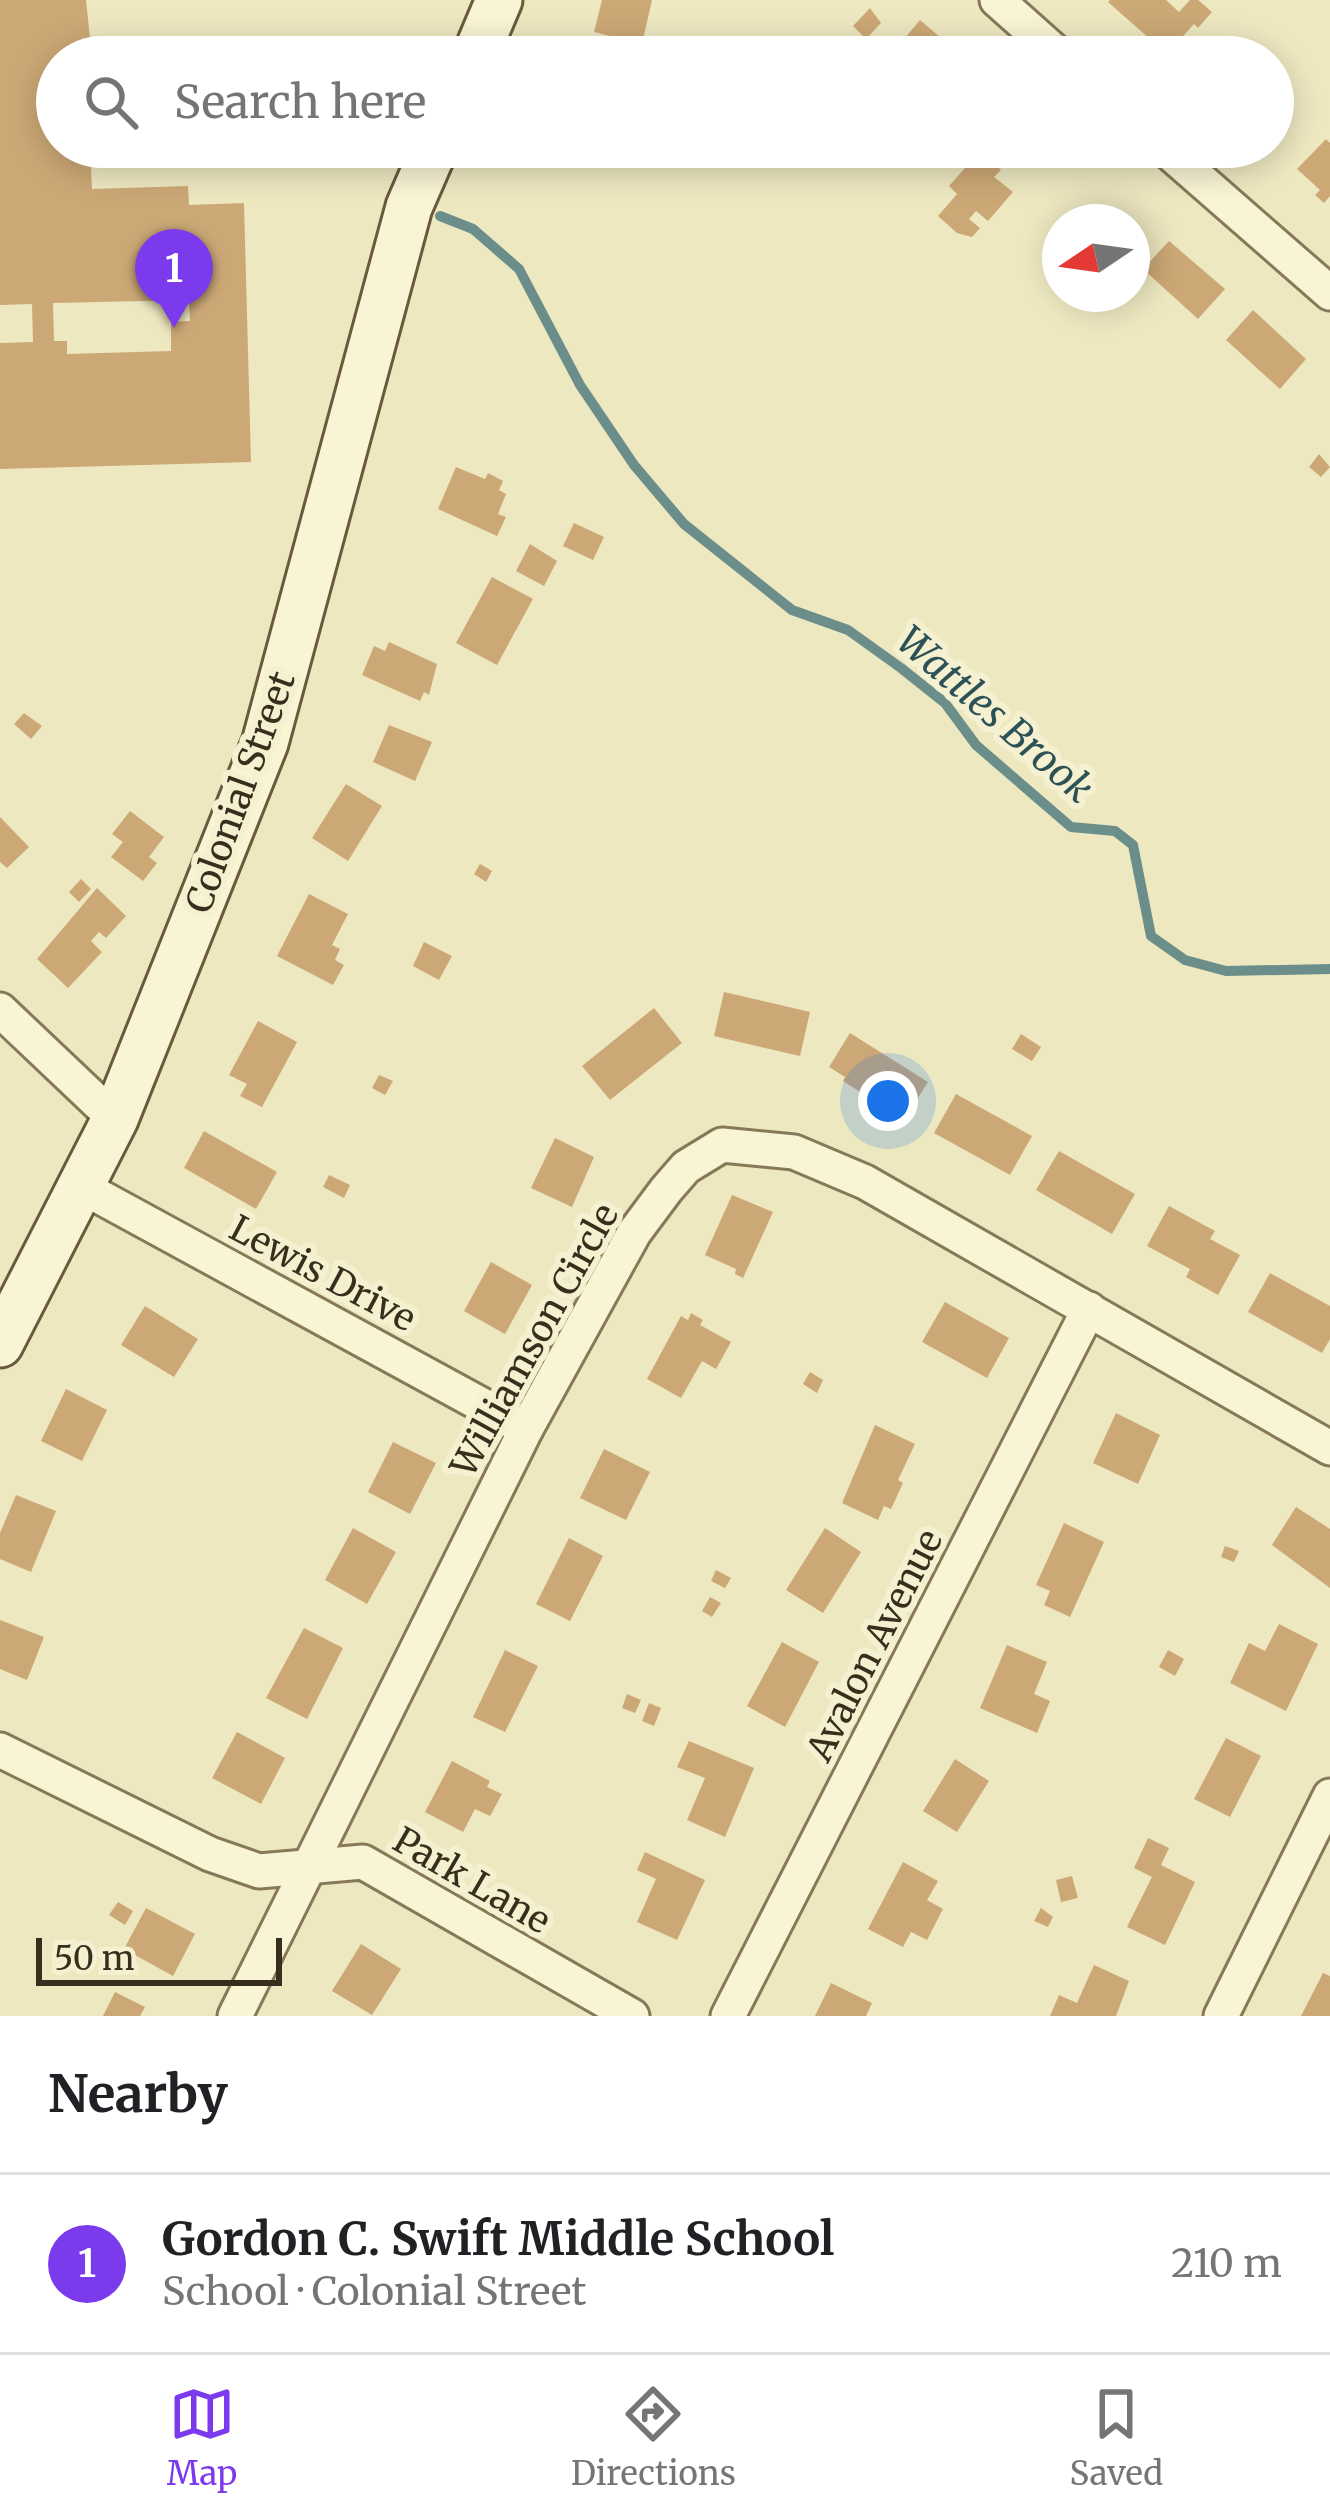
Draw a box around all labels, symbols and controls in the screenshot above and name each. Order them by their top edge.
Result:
search box [36,36,1294,168]
icon: search [78,69,144,135]
text: Search here [174,74,426,130]
north arrow [1042,204,1150,312]
pin: 1 [135,229,213,328]
water label: Wattles Brook [886,616,1103,813]
street label: Colonial Street [176,665,305,919]
your location [858,1071,918,1131]
street label: Williamson Circle [440,1196,628,1485]
street label: Lewis Drive [222,1206,423,1341]
street label: Avalon Avenue [796,1522,952,1769]
street label: Park Lane [385,1817,558,1943]
scale bar [36,1932,282,1985]
text: 50 m [54,1938,135,1979]
text: Nearby [48,2062,228,2126]
text: Gordon C. Swift Middle School [162,2211,834,2267]
text: 1 [78,2239,96,2288]
text: 210 m [1171,2239,1282,2288]
text: School · Colonial Street [162,2267,587,2316]
tab: Map [167,2381,237,2494]
tab: Directions [571,2381,736,2494]
tab: Saved [1070,2381,1163,2494]

